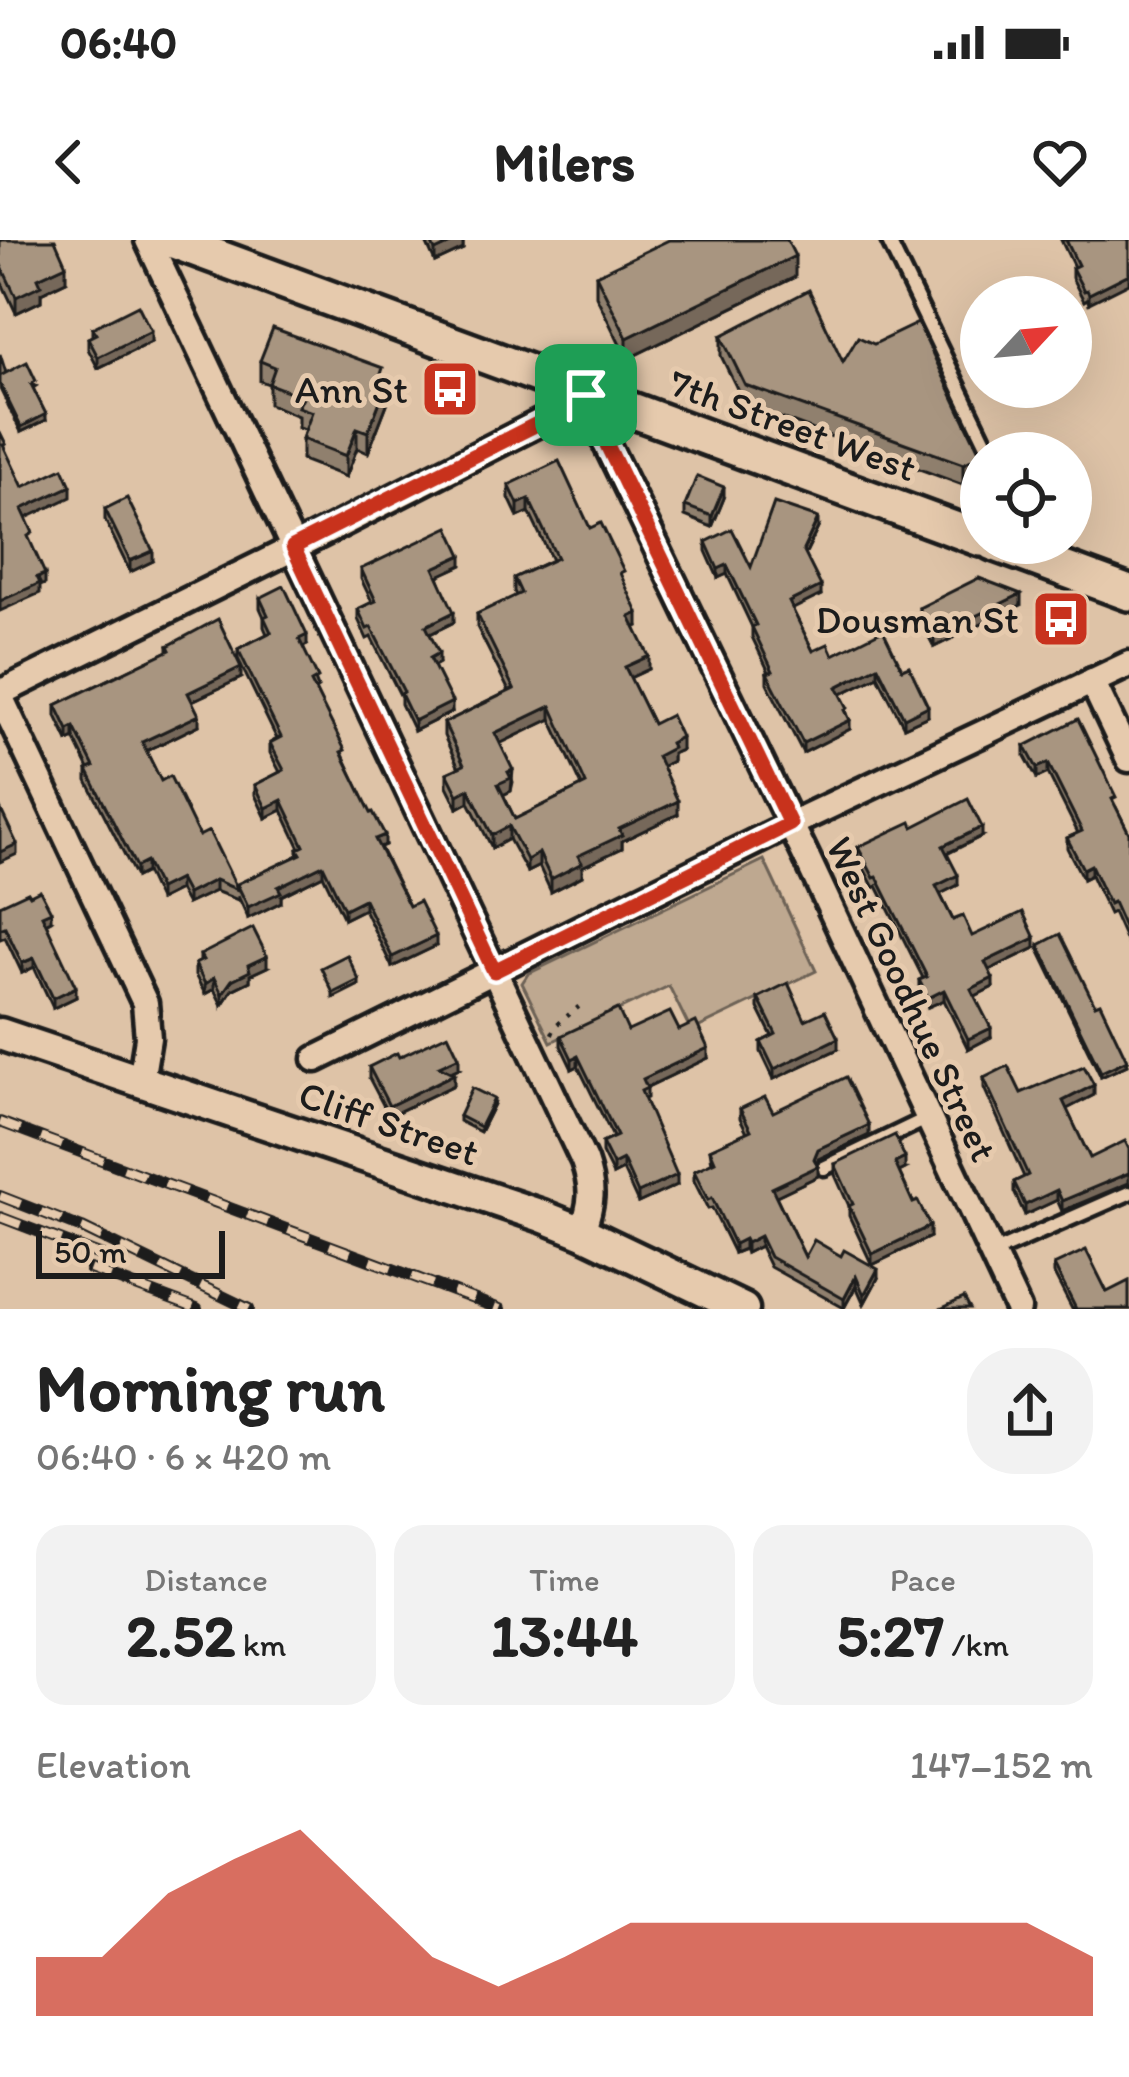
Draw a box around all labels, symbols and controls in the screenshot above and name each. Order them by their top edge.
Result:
text: 06:40 [60,15,177,69]
icon: back [36,129,102,195]
icon: heart [1027,129,1093,195]
text: Milers [494,130,635,195]
north arrow [960,276,1092,408]
map controls [960,276,1092,564]
pin [535,344,637,446]
bus stop icon: Ann St [419,358,481,420]
street label: 7th Street West [663,359,923,491]
icon: arrive [553,362,619,428]
place label: Ann St [295,366,408,413]
button: locate [960,432,1092,564]
bus stop icon: Dousman St [1030,588,1092,650]
place label: Dousman St [815,596,1019,643]
street label: West Goodhue Street [816,829,1008,1169]
street label: Cliff Street [293,1070,485,1176]
scale bar [36,1225,225,1278]
text: 50 m [54,1232,127,1271]
text: Morning run [36,1348,385,1428]
button: share [967,1348,1093,1474]
text: 06:40 · 6 × 420 m [36,1433,331,1480]
text: Distance [144,1560,268,1599]
text: Time [529,1560,600,1599]
text: Pace [890,1560,956,1599]
text: 2.52 [126,1599,235,1671]
text: 13:44 [491,1599,638,1671]
text: 5:27 [837,1599,944,1671]
text: km [235,1625,286,1664]
text: /km [944,1625,1009,1664]
text: Elevation [36,1741,191,1788]
text: 147–152 m [910,1741,1093,1788]

